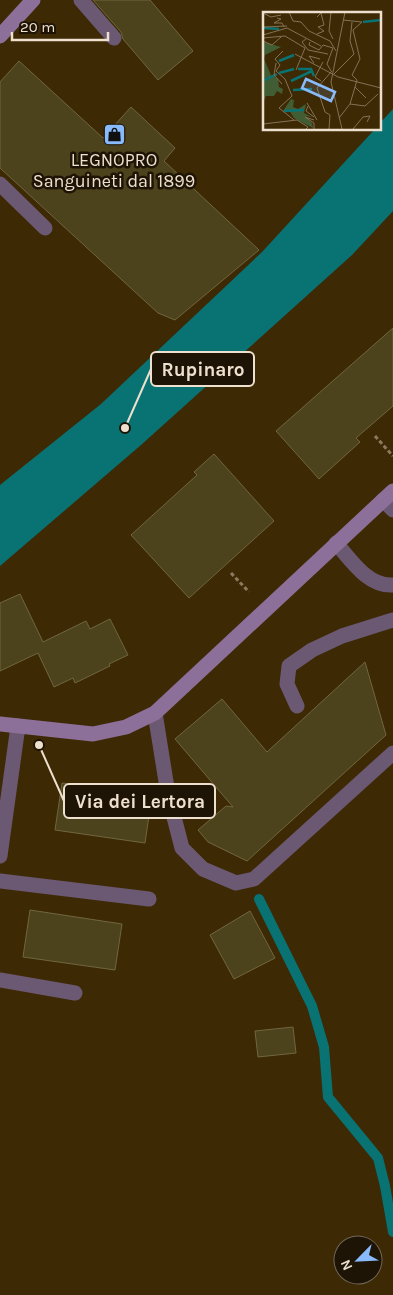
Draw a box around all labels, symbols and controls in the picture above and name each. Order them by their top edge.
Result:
scale bar [12,10,109,42]
inset map [263,12,380,130]
text: 20 m [20,18,55,36]
shop icon: LEGNOPRO Sanguineti dal 1899 [102,123,126,147]
place label: LEGNOPRO Sanguineti dal 1899 [33,149,195,192]
callout: Rupinaro [151,352,254,386]
text: Rupinaro [161,359,245,381]
callout: Via dei Lertora [64,784,215,818]
text: Via dei Lertora [75,791,205,813]
north arrow [333,1235,383,1285]
text: N [337,1257,356,1273]

